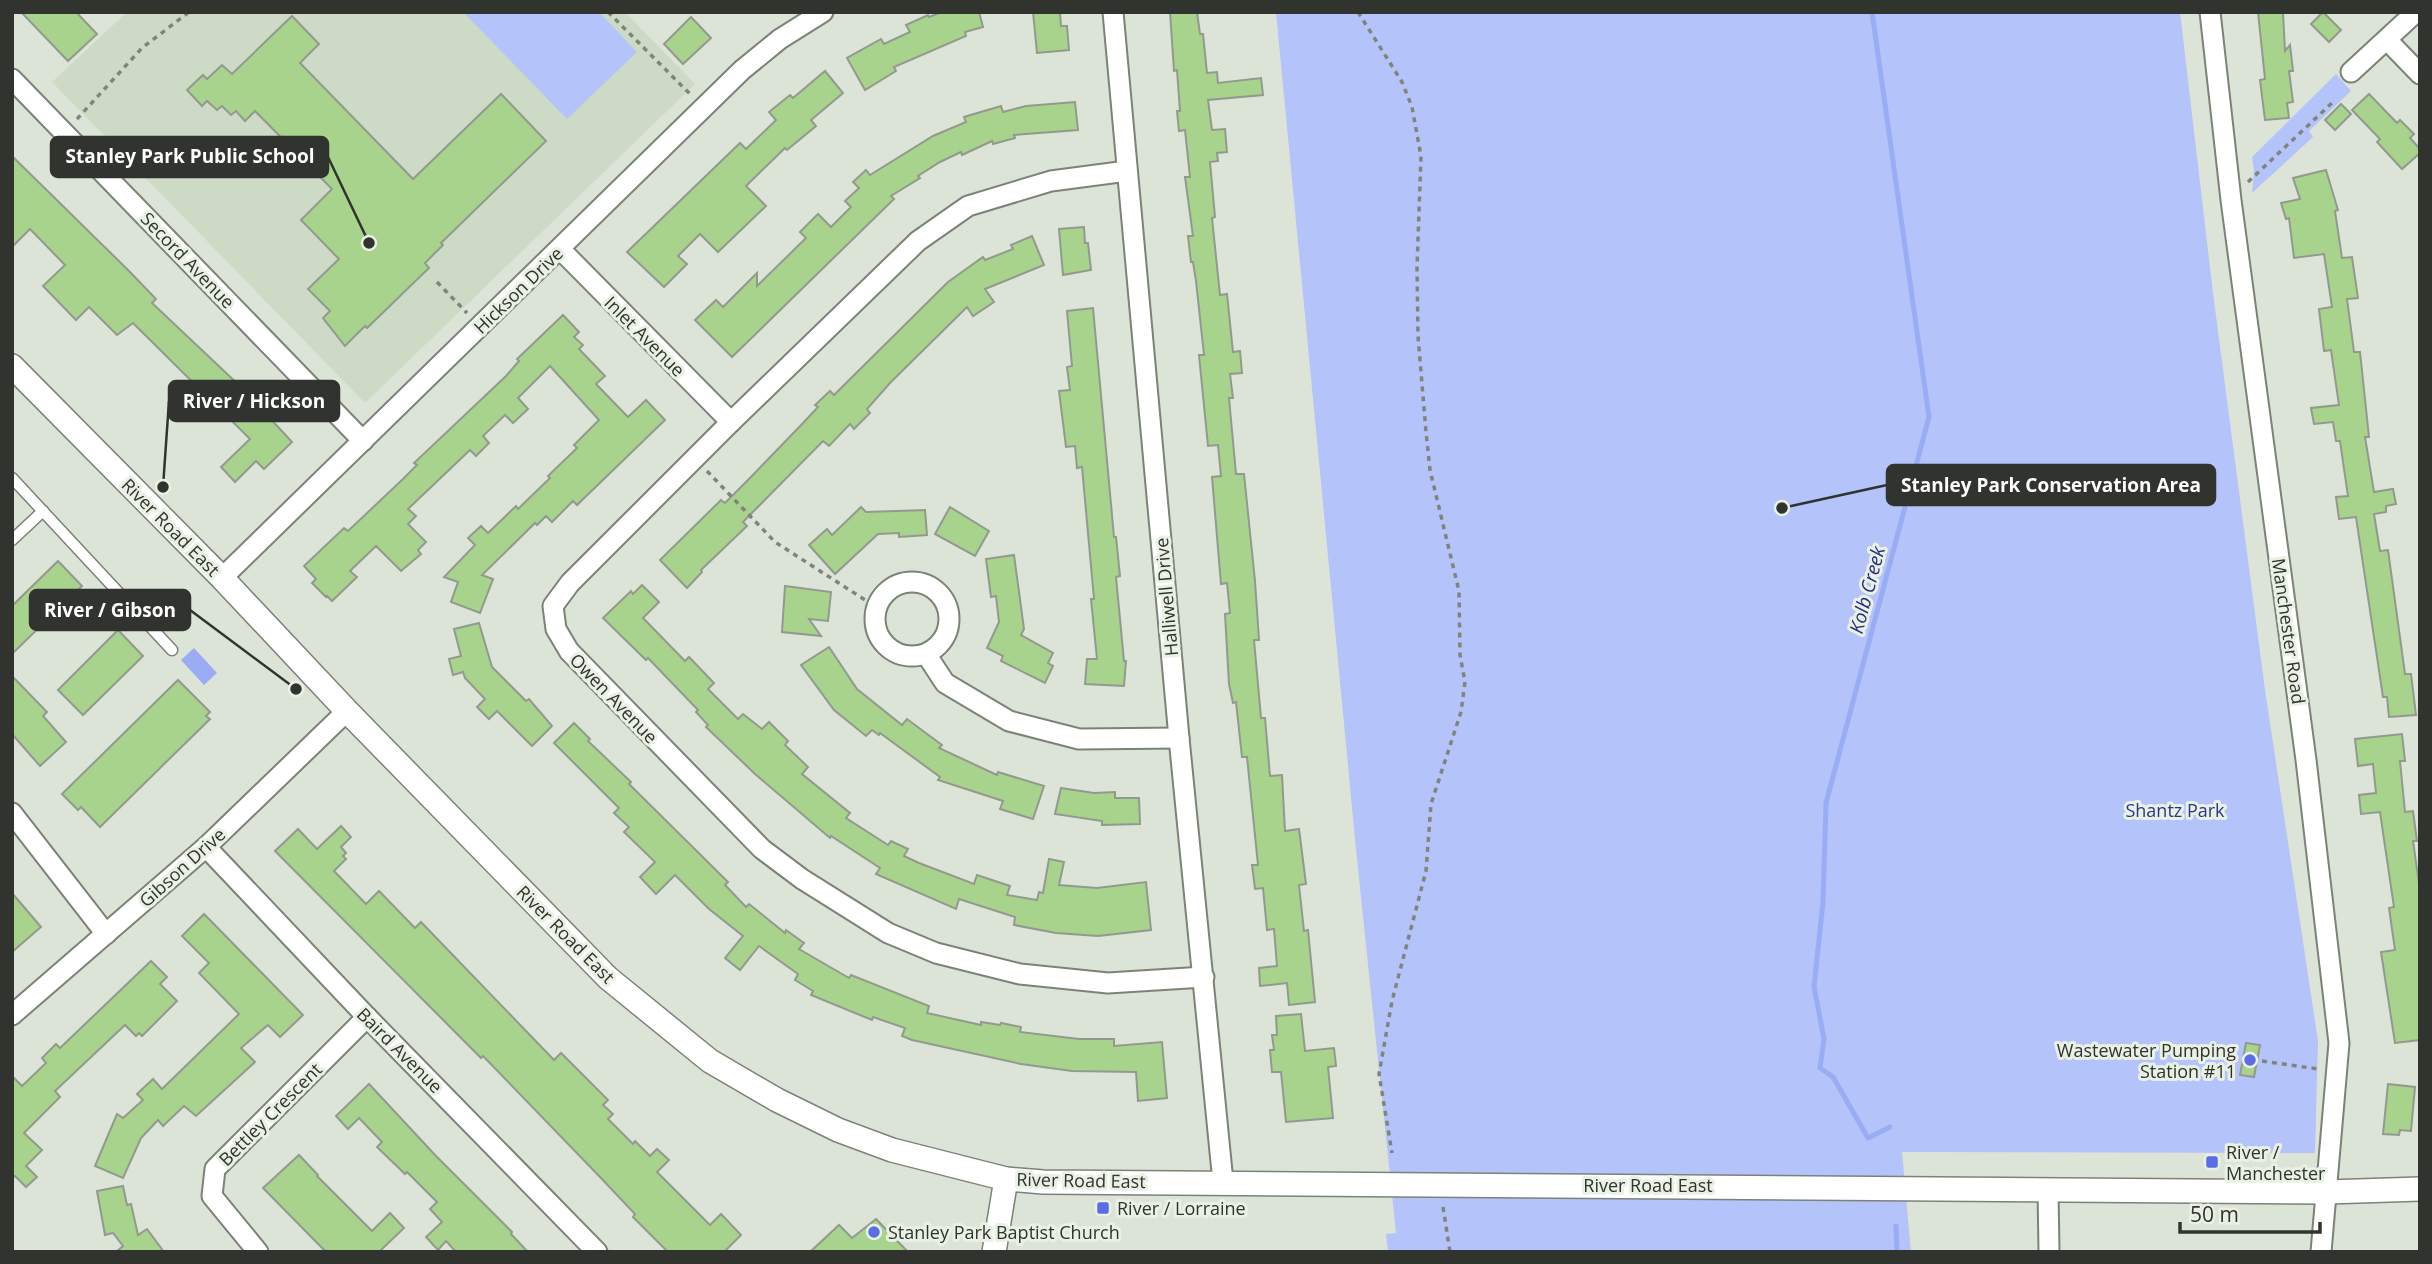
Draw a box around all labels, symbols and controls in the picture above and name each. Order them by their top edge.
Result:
callout: Stanley Park Public School [51,137,328,177]
text: Stanley Park Public School [66,143,315,169]
street label: Secord Avenue [136,207,240,313]
street label: Hickson Drive [468,241,568,339]
street label: Inlet Avenue [600,291,690,381]
callout: River / Hickson [169,381,339,421]
text: River / Hickson [183,388,325,414]
callout: Stanley Park Conservation Area [1887,465,2215,505]
text: Stanley Park Conservation Area [1901,472,2201,498]
street label: River Road East [117,473,225,581]
street label: Halliwell Drive [1149,537,1183,657]
water label: Kolb Creek [1843,543,1891,636]
street label: Manchester Road [2267,556,2311,706]
callout: River / Gibson [30,590,190,630]
text: River / Gibson [44,597,176,623]
street label: Owen Avenue [565,648,663,748]
park label: Shantz Park [2125,798,2225,822]
street label: Gibson Drive [134,822,230,912]
street label: River Road East [512,880,620,988]
street label: Baird Avenue [352,1002,448,1098]
place label: Wastewater Pumping Station #11 [2057,1038,2236,1083]
marker: Wastewater Pumping Station #11 [2242,1052,2258,1068]
street label: Bettley Crescent [213,1057,327,1171]
place label: River / Manchester [2226,1140,2326,1185]
marker: River / Manchester [2204,1154,2220,1170]
street label: River Road East [1016,1167,1146,1193]
street label: River Road East [1583,1173,1713,1197]
scale bar [2180,1190,2320,1234]
place label: River / Lorraine [1117,1196,1246,1220]
marker: River / Lorraine [1095,1200,1111,1216]
text: 50 m [2190,1200,2239,1228]
place label: Stanley Park Baptist Church [888,1220,1120,1244]
marker: Stanley Park Baptist Church [866,1224,882,1240]

